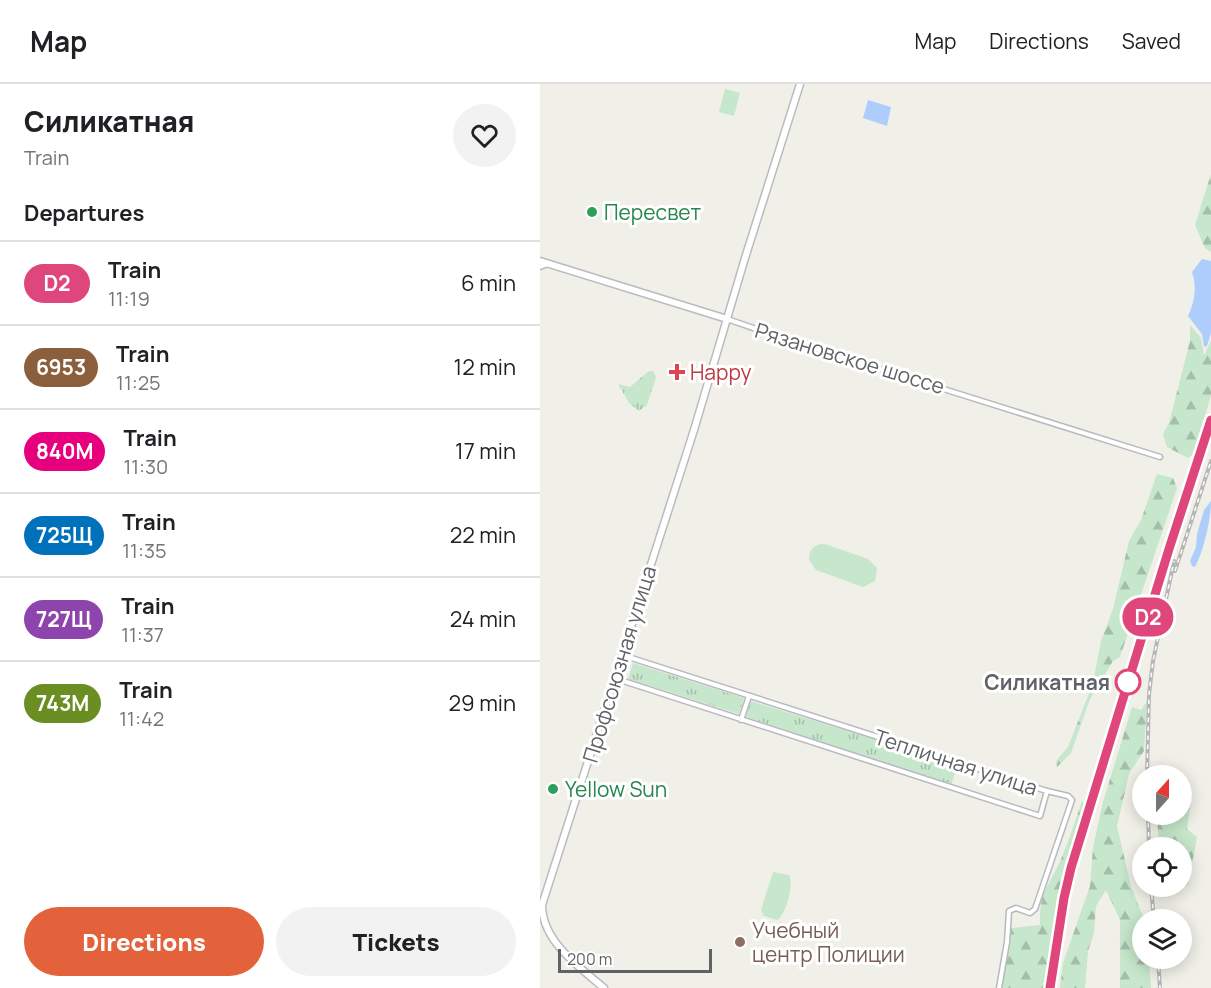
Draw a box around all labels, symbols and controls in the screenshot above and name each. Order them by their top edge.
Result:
text: Map [30,22,87,60]
text: Map [915,27,956,55]
text: Directions [989,27,1089,55]
text: Saved [1122,27,1181,55]
text: Силикатная [24,102,194,140]
button: heart [453,104,516,167]
text: Train [24,144,69,171]
text: Departures [24,198,144,228]
place label: Пересвет [604,198,702,226]
marker: Пересвет [585,205,599,219]
text: Train [108,255,161,285]
text: 6 min [461,268,516,298]
text: D2 [43,269,71,297]
text: 11:19 [108,285,150,312]
street label: Рязановское шоссе [752,316,948,400]
text: Train [116,339,169,369]
text: 12 min [454,352,516,382]
text: 6953 [36,353,86,381]
place label: Happy [690,358,752,386]
marker: Happy [668,363,686,381]
text: 11:25 [116,369,161,396]
text: Train [123,423,177,453]
text: 17 min [455,436,516,466]
text: 840М [36,437,93,465]
text: 11:30 [123,453,168,480]
text: Train [122,507,176,537]
text: 22 min [450,520,516,550]
text: 725Щ [36,521,92,549]
text: 11:35 [122,537,167,564]
street label: Профсоюзная улица [576,562,662,766]
text: Train [121,591,175,621]
line badge: D2 [1121,598,1175,636]
text: D2 [1134,603,1162,631]
text: 24 min [450,604,516,634]
text: 727Щ [36,605,91,633]
text: 11:37 [121,621,164,648]
place label: Силикатная [984,668,1110,696]
marker: Силикатная [1115,669,1141,695]
text: Train [119,675,173,705]
text: 29 min [449,688,516,718]
text: 743М [36,689,89,717]
text: 11:42 [119,705,164,732]
street label: Тепличная улица [871,722,1041,802]
north arrow [1132,765,1192,825]
map controls [1132,765,1192,969]
place label: Yellow Sun [565,775,667,803]
marker: Yellow Sun [546,782,560,796]
button: locate [1132,837,1192,897]
button: Directions [24,907,264,976]
button: Tickets [276,907,516,976]
button: layers [1132,909,1192,969]
place label: Учебный центр Полиции [752,916,905,968]
marker: Учебный центр Полиции [733,935,747,949]
scale bar [558,946,712,974]
text: 200 m [567,948,612,970]

